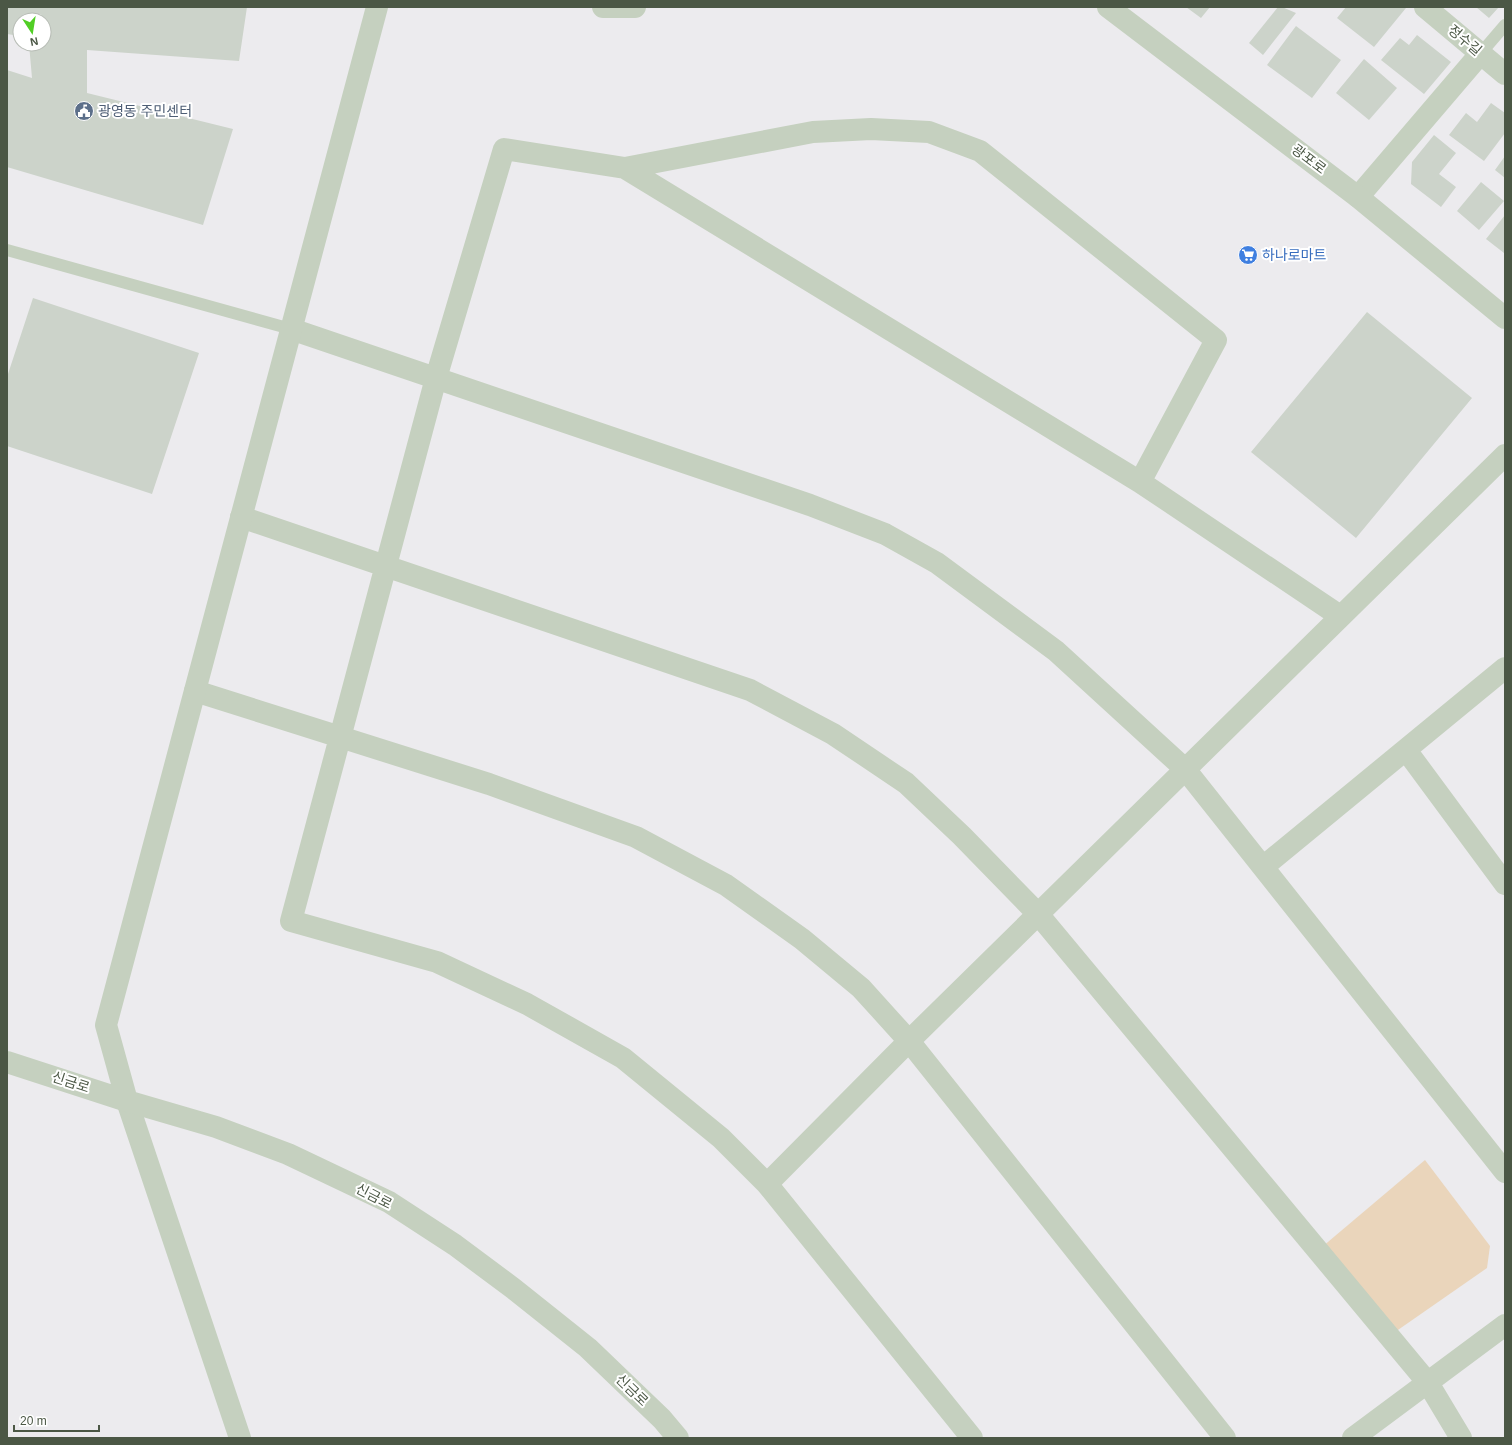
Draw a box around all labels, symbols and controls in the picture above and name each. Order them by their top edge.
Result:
north arrow [12,12,52,52]
street label: 정수길 [1445,21,1485,59]
text: N [29,35,39,48]
public building icon: 광영동 주민센터 [73,100,95,122]
place label: 광영동 주민센터 [98,103,192,119]
street label: 광포로 [1289,141,1329,177]
supermarket icon: 하나로마트 [1237,244,1259,266]
place label: 하나로마트 [1262,247,1327,263]
street label: 신금로 [50,1068,92,1096]
street label: 신금로 [353,1180,395,1212]
street label: 신금로 [613,1371,652,1409]
scale bar [14,1407,99,1433]
text: 20 m [20,1414,47,1428]

